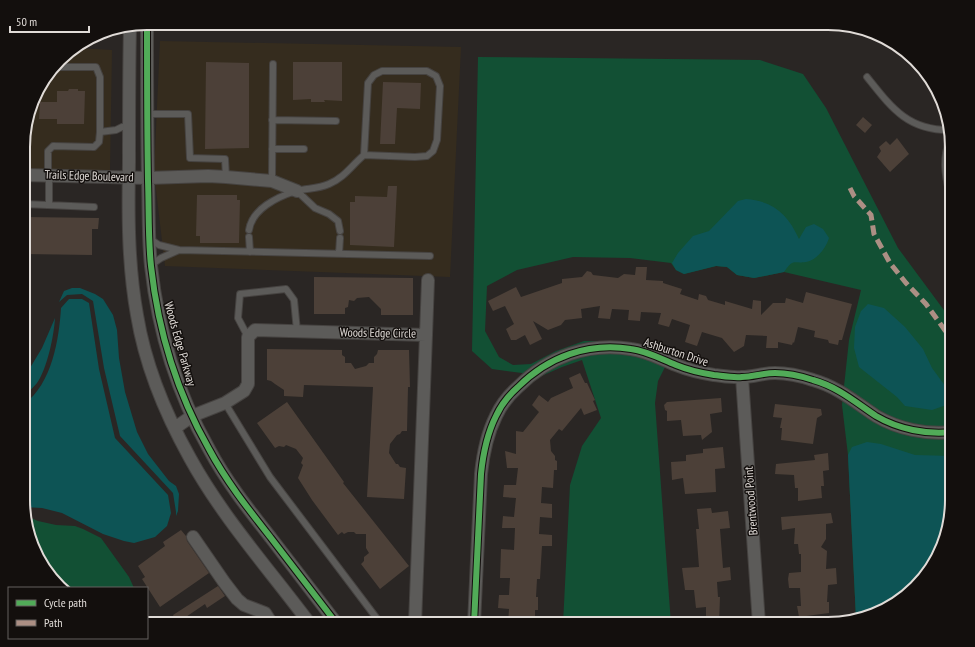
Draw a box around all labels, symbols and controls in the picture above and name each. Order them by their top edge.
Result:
scale bar [10,8,89,34]
text: 50 m [16,14,37,29]
street label: Trails Edge Boulevard [44,166,134,185]
street label: Woods Edge Parkway [161,300,200,388]
street label: Woods Edge Circle [340,324,416,341]
street label: Ashburton Drive [642,334,710,369]
street label: Brentwood Point [741,465,760,536]
legend [8,587,148,639]
text: Cycle path [44,595,87,610]
text: Path [44,615,62,630]

